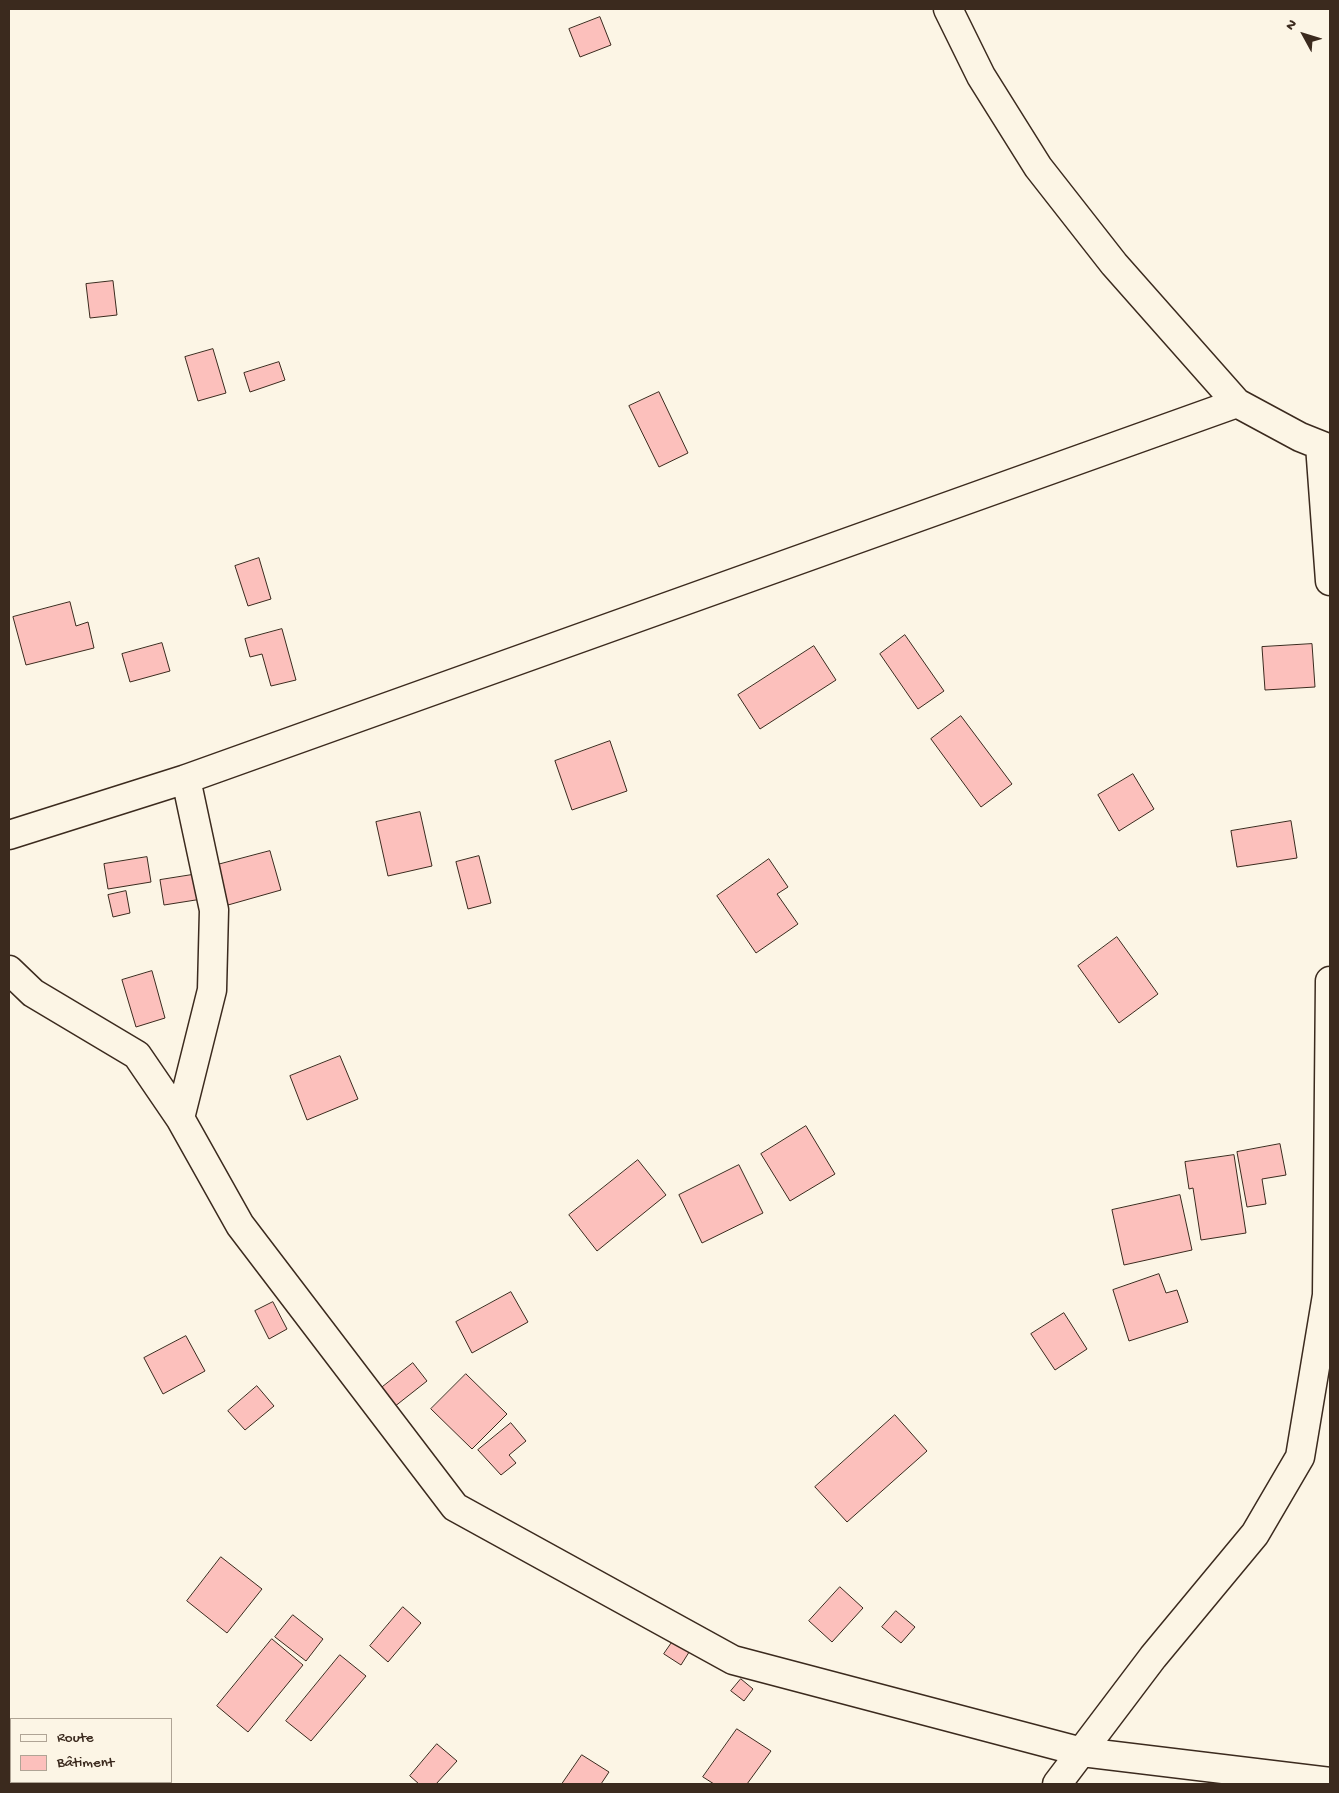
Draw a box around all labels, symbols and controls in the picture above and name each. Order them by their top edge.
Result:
north arrow [1279,10,1329,60]
text: N [1282,16,1301,34]
legend [10,1718,172,1783]
text: Route [57,1729,94,1747]
text: Bâtiment [57,1754,114,1772]

